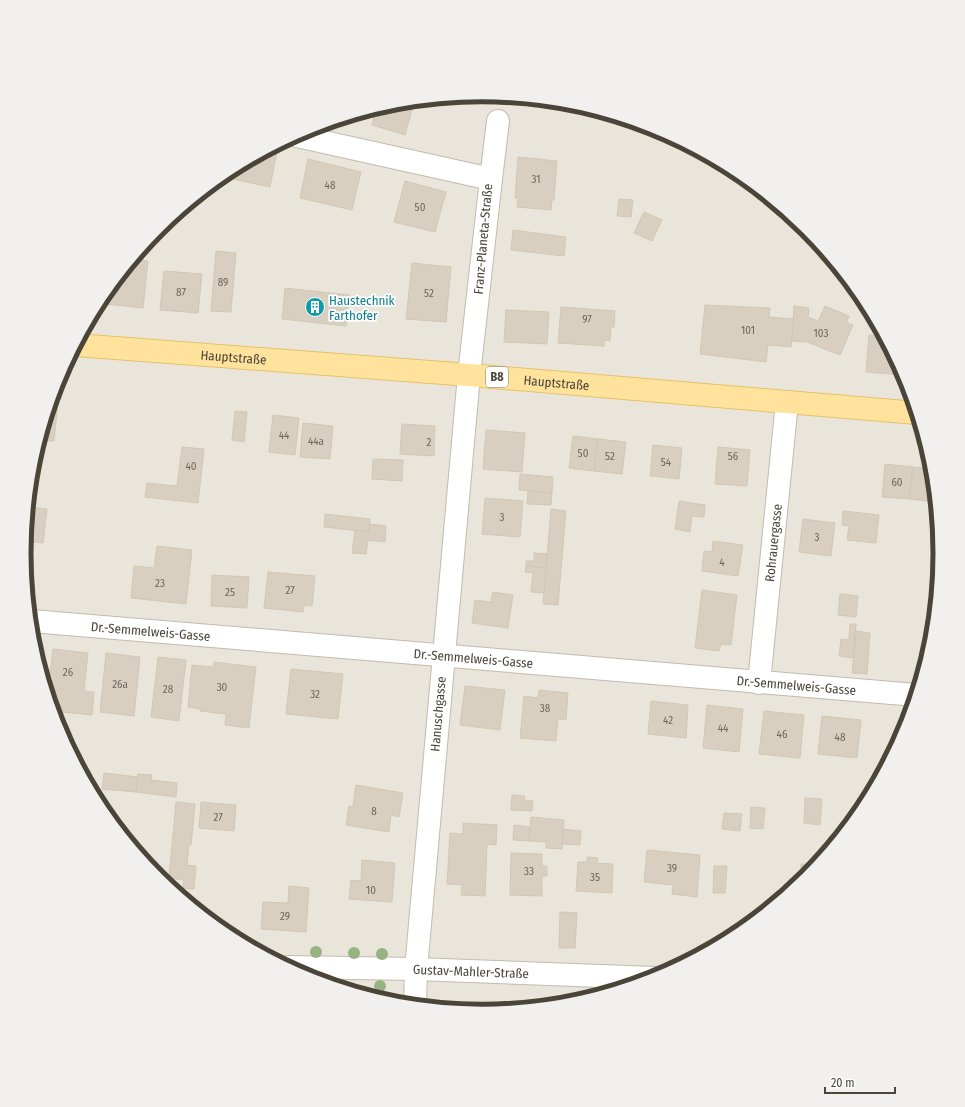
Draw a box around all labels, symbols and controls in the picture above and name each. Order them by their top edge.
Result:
house number: 31 [532,173,541,186]
house number: 48 [325,179,336,192]
street label: Franz-Planeta-Straße [471,183,495,295]
house number: 50 [415,201,426,214]
house number: 89 [218,276,228,289]
house number: 87 [176,286,186,299]
house number: 52 [424,287,434,300]
place label: Haustechnik Farthofer [329,293,396,323]
building icon: Haustechnik Farthofer [304,296,326,318]
house number: 97 [582,313,592,326]
house number: 101 [741,324,755,337]
house number: 103 [814,327,828,340]
street label: Hauptstraße [200,347,267,367]
road number: B8 [486,367,508,387]
street label: Hauptstraße [523,372,590,393]
house number: 44 [279,429,290,442]
house number: 44a [308,435,324,448]
house number: 2 [427,436,432,449]
house number: 50 [578,447,589,460]
house number: 52 [605,450,615,463]
house number: 56 [728,450,739,463]
house number: 54 [661,456,672,469]
house number: 40 [185,460,197,473]
house number: 60 [891,476,903,489]
street label: Rohrauergasse [762,503,784,582]
house number: 3 [500,511,505,524]
house number: 3 [815,531,820,544]
house number: 4 [719,556,725,569]
house number: 23 [155,577,165,590]
house number: 27 [285,584,295,597]
house number: 25 [225,586,235,599]
street label: Dr.-Semmelweis-Gasse [90,619,211,643]
street label: Dr.-Semmelweis-Gasse [413,646,534,670]
house number: 26 [63,666,74,679]
street label: Dr.-Semmelweis-Gasse [736,673,857,697]
street label: Hanuschgasse [427,676,449,752]
house number: 26a [112,678,128,691]
house number: 30 [217,681,228,694]
house number: 28 [163,683,174,696]
house number: 32 [310,688,320,701]
house number: 38 [540,702,551,715]
house number: 42 [663,714,673,727]
house number: 44 [718,722,729,735]
house number: 46 [777,728,788,741]
house number: 48 [835,731,846,744]
house number: 8 [371,805,377,818]
house number: 27 [213,811,223,824]
house number: 39 [667,862,677,875]
house number: 33 [524,865,534,878]
house number: 35 [590,871,600,884]
house number: 10 [366,884,376,897]
house number: 29 [280,910,290,923]
street label: Gustav-Mahler-Straße [413,961,529,981]
scale bar [825,1069,895,1095]
text: 20 m [831,1076,855,1090]

